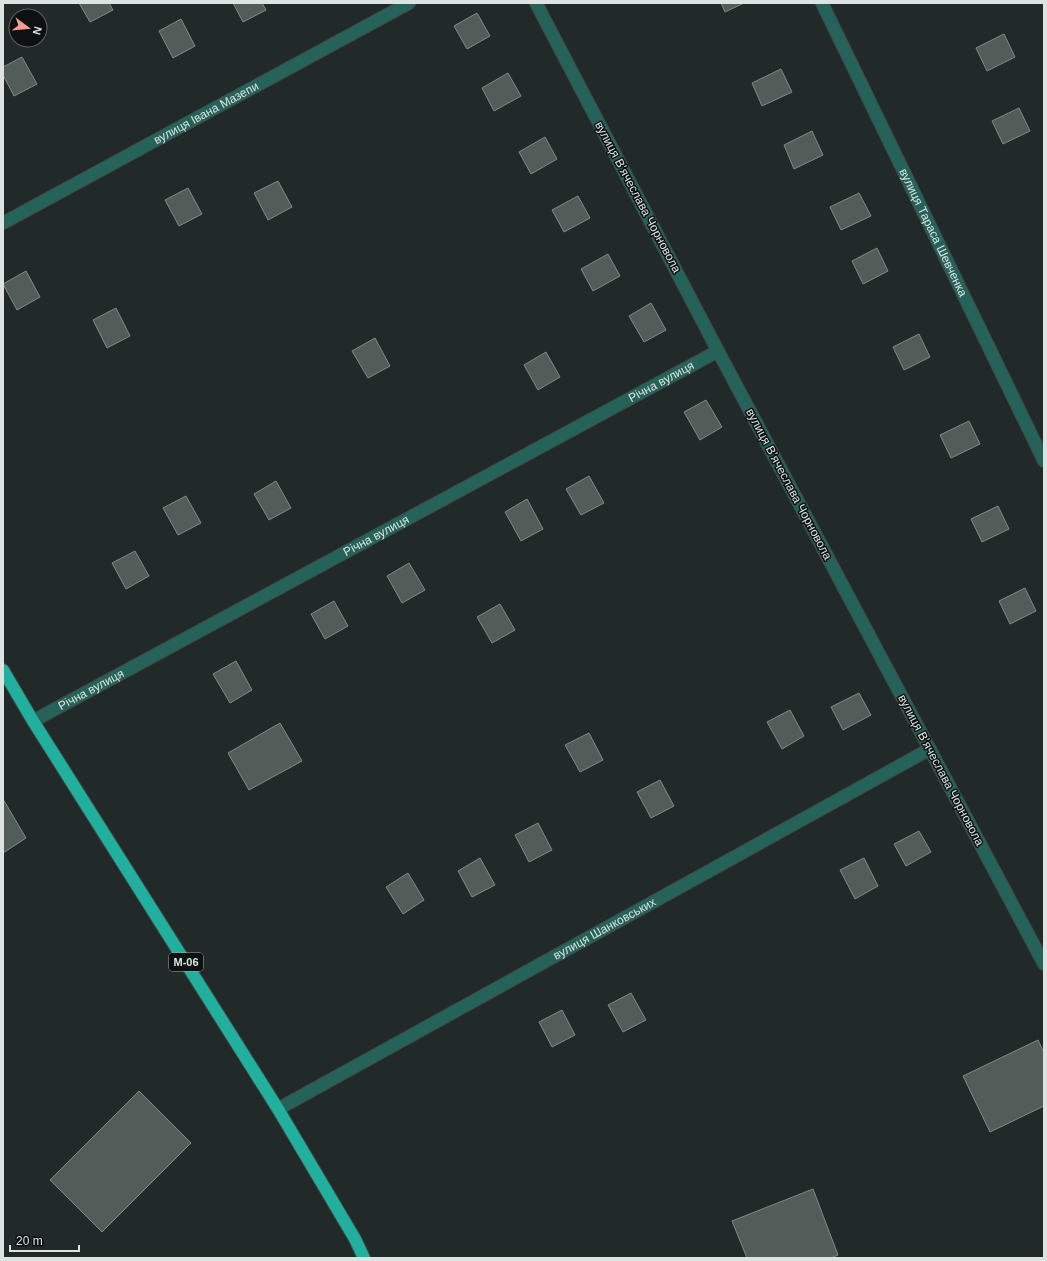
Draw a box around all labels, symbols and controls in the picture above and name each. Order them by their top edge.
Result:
north arrow [8,8,48,48]
text: N [31,25,44,36]
street label: вулиця Івана Мазепи [151,79,261,147]
street label: вулиця Вʼячеслава Чорновола [592,119,684,275]
street label: вулиця Тараса Шевченка [896,166,970,299]
street label: Річна вулиця [626,358,696,405]
street label: вулиця Вʼячеслава Чорновола [743,406,835,562]
street label: Річна вулиця [341,512,411,559]
street label: Річна вулиця [56,666,126,713]
street label: вулиця Вʼячеслава Чорновола [895,692,987,848]
street label: вулиця Шанковських [551,895,658,963]
road number: М-06 [169,953,203,971]
scale bar [10,1227,79,1253]
text: 20 m [16,1234,43,1248]

